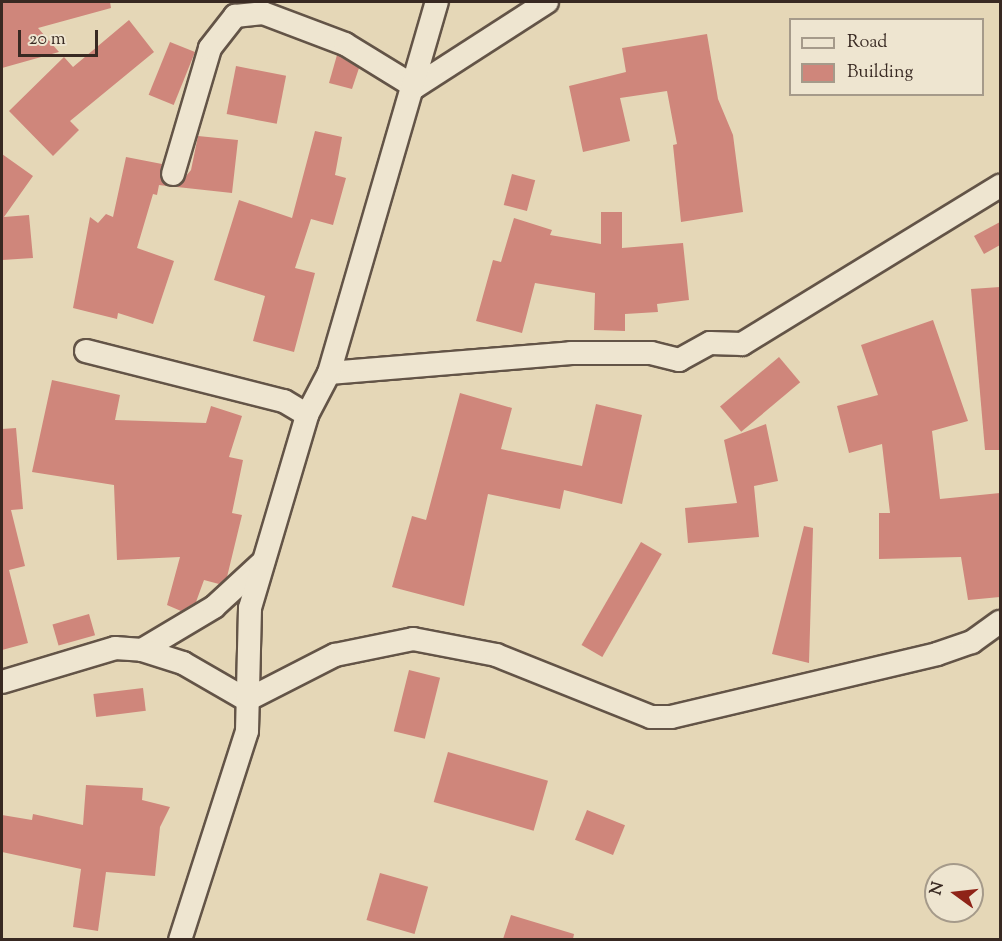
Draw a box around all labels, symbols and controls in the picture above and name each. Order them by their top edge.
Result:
scale bar [21,18,100,56]
legend [789,18,984,96]
text: 20 m [29,27,66,53]
text: Road [847,30,887,56]
text: Building [847,60,913,86]
north arrow [924,863,984,923]
text: N [925,880,951,898]

